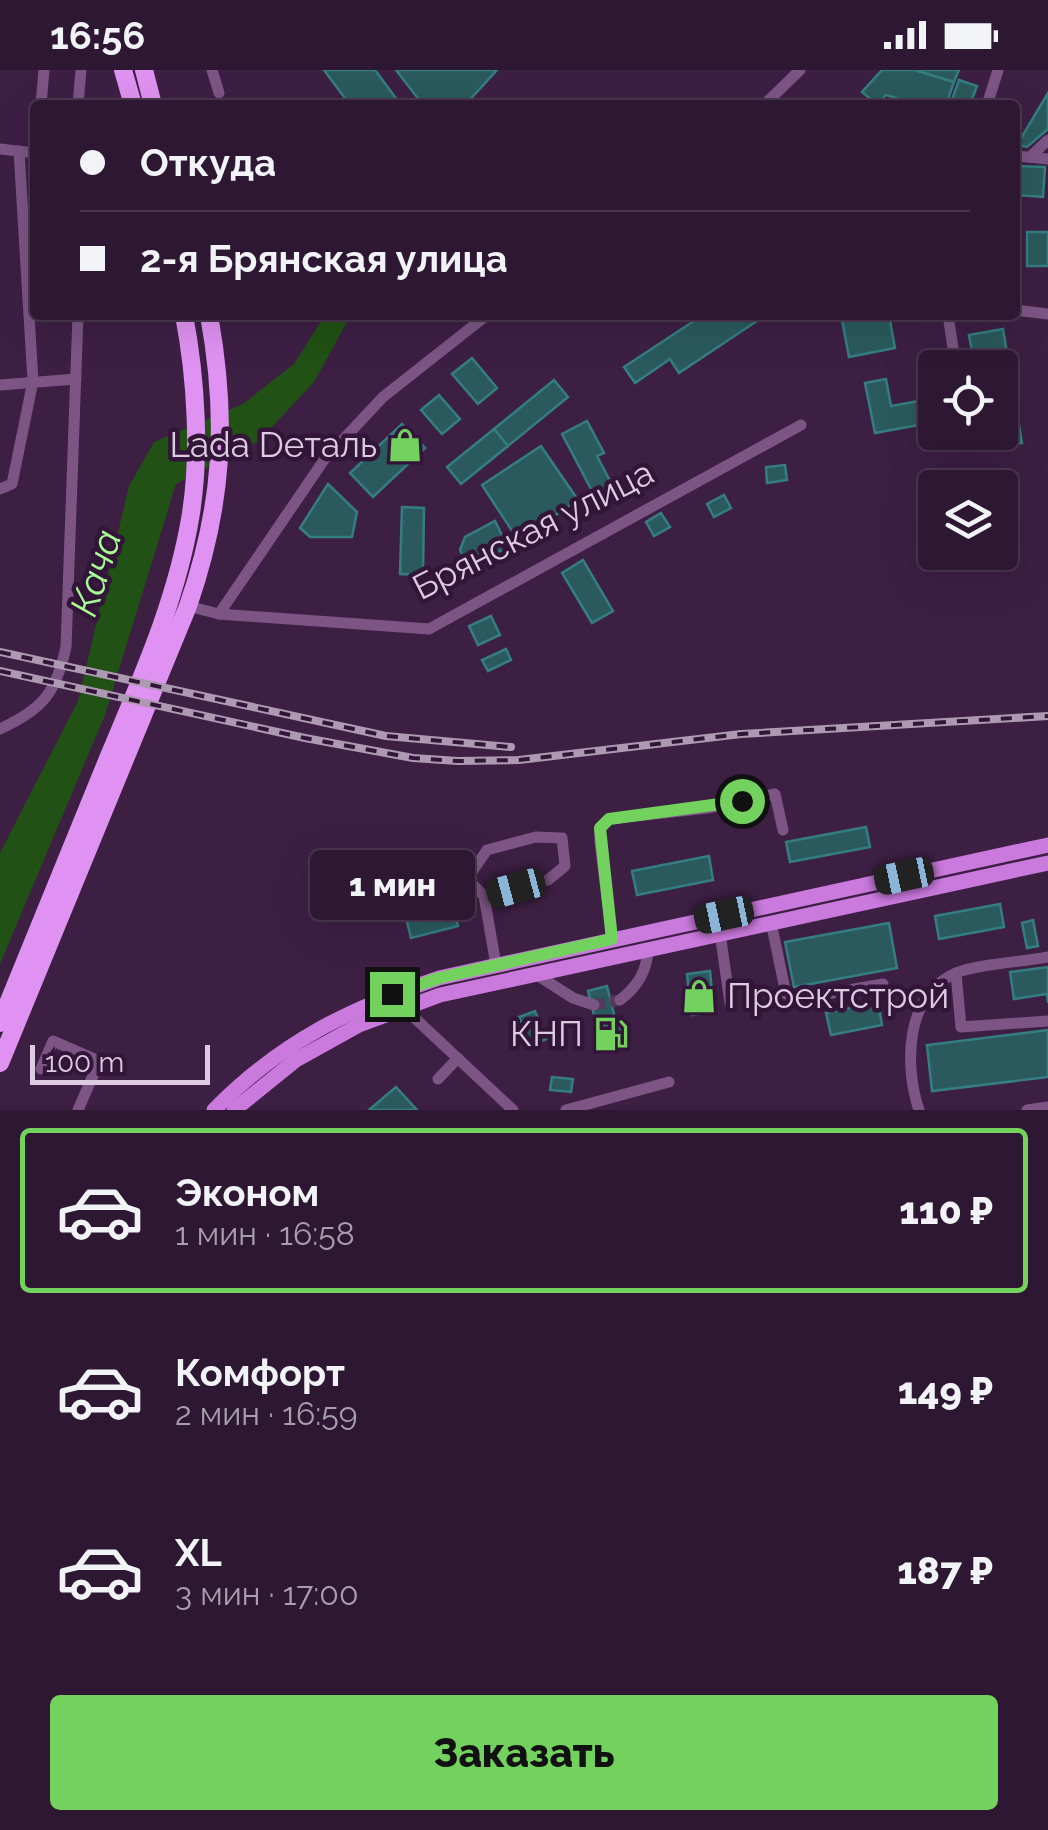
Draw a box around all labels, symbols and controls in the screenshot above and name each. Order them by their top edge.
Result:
text: 16:56 [50,13,145,58]
text: Откуда [140,140,276,185]
text: 2-я Брянская улица [140,236,508,281]
map controls [918,350,1018,570]
button: locate [918,350,1018,450]
place label: Lada Dеталь [170,424,377,465]
shop icon: Lada Dеталь [386,426,424,464]
street label: Брянская улица [406,451,660,608]
button: layers [918,470,1018,570]
water label: Кача [61,524,130,621]
route start [720,779,765,824]
callout: 1 мин [310,849,474,919]
car [872,855,936,897]
text: 1 мин [349,866,436,903]
car [483,866,549,910]
car [692,894,756,936]
route end [370,972,415,1017]
place label: Проектстрой [727,975,949,1016]
shop icon: Проектстрой [680,977,718,1015]
place label: КНП [510,1013,583,1054]
fuel station icon: КНП [592,1015,630,1053]
scale bar [30,1040,210,1084]
text: 100 m [45,1046,124,1079]
icon: car [55,1166,145,1256]
text: Эконом [175,1170,319,1215]
text: 110 ₽ [899,1188,993,1233]
text: 1 мин · 16:58 [175,1215,355,1252]
icon: car [55,1346,145,1436]
text: Комфорт [175,1350,345,1395]
text: 149 ₽ [898,1368,993,1413]
text: 2 мин · 16:59 [175,1395,358,1432]
icon: car [55,1526,145,1616]
text: XL [175,1530,222,1575]
text: 187 ₽ [897,1548,993,1593]
text: 3 мин · 17:00 [175,1575,359,1612]
button: Заказать [50,1695,998,1810]

